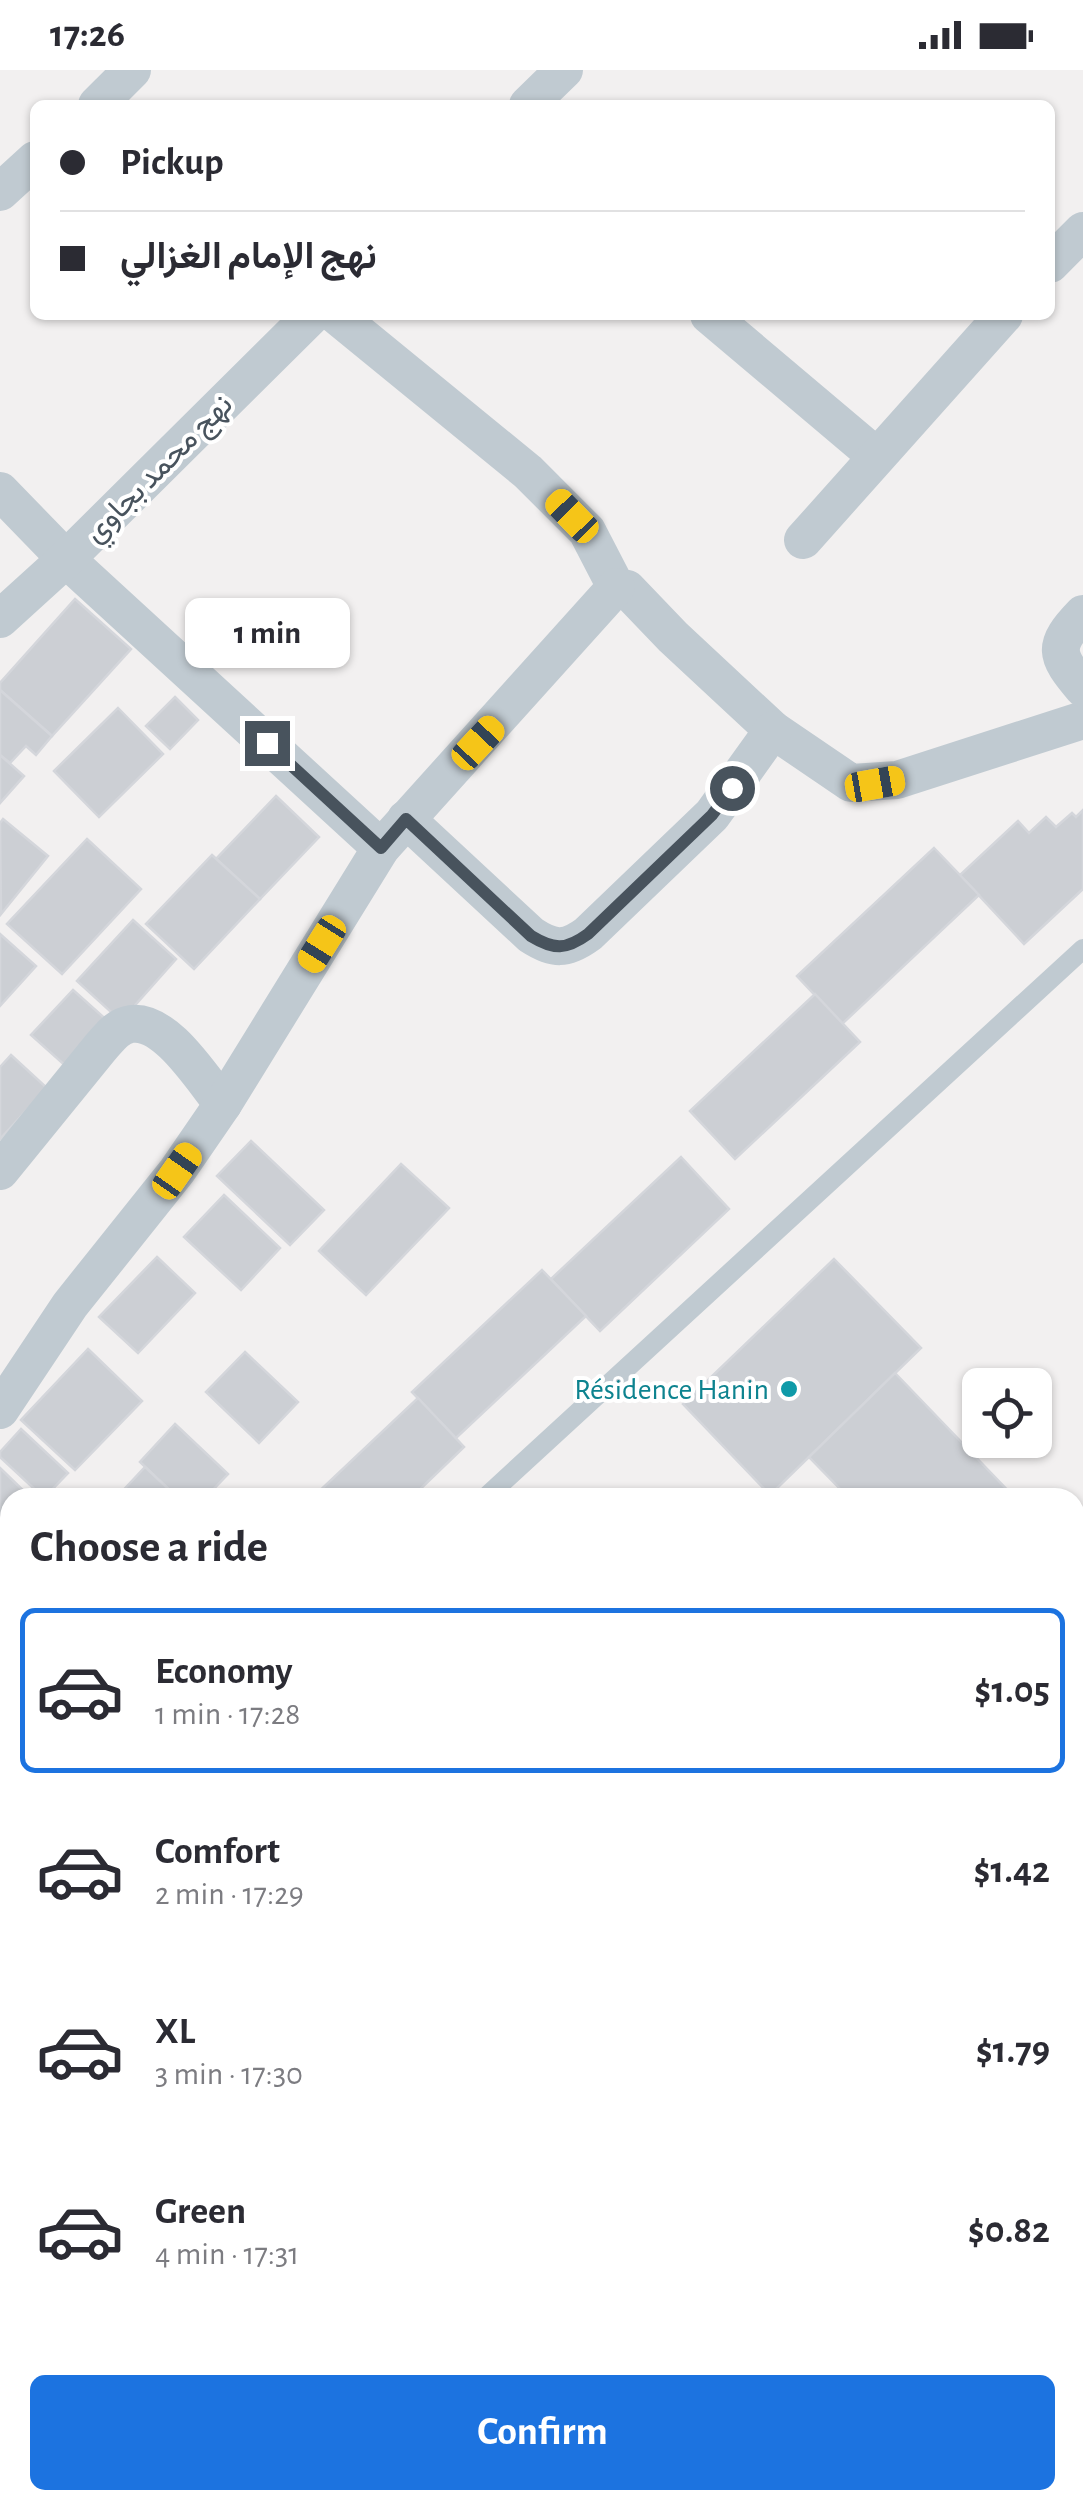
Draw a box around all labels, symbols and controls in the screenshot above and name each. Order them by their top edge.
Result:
text: 17:26 [50,16,125,54]
text: Pickup [120,144,224,182]
text: نهج الإمام الغزالي [120,238,377,276]
street label: نهج محمد بجاوي [79,389,244,554]
car [540,484,604,548]
callout: 1 min [184,598,350,668]
text: 1 min [234,617,301,649]
car [447,711,509,775]
route end [245,721,290,766]
car [843,764,907,804]
route start [710,766,755,811]
car [293,911,351,977]
car [148,1138,206,1204]
map controls [962,1368,1052,1458]
button: locate [962,1368,1052,1458]
place label: Résidence Hanin [574,1375,769,1405]
marker: Résidence Hanin [778,1378,800,1400]
text: Choose a ride [30,1525,268,1570]
icon: car [35,1646,125,1736]
text: Economy [155,1653,293,1691]
text: $1.05 [974,1672,1050,1710]
text: 1 min · 17:28 [155,1698,300,1730]
icon: car [35,1826,125,1916]
text: Comfort [155,1833,280,1871]
text: $1.42 [974,1852,1050,1890]
text: 2 min · 17:29 [155,1878,304,1910]
icon: car [35,2006,125,2096]
text: XL [155,2013,195,2051]
text: $1.79 [976,2032,1050,2070]
text: 3 min · 17:30 [155,2058,303,2090]
icon: car [35,2186,125,2276]
text: Green [155,2193,246,2231]
text: $0.82 [968,2212,1050,2250]
text: 4 min · 17:31 [155,2238,299,2270]
button: Confirm [30,2375,1055,2490]

